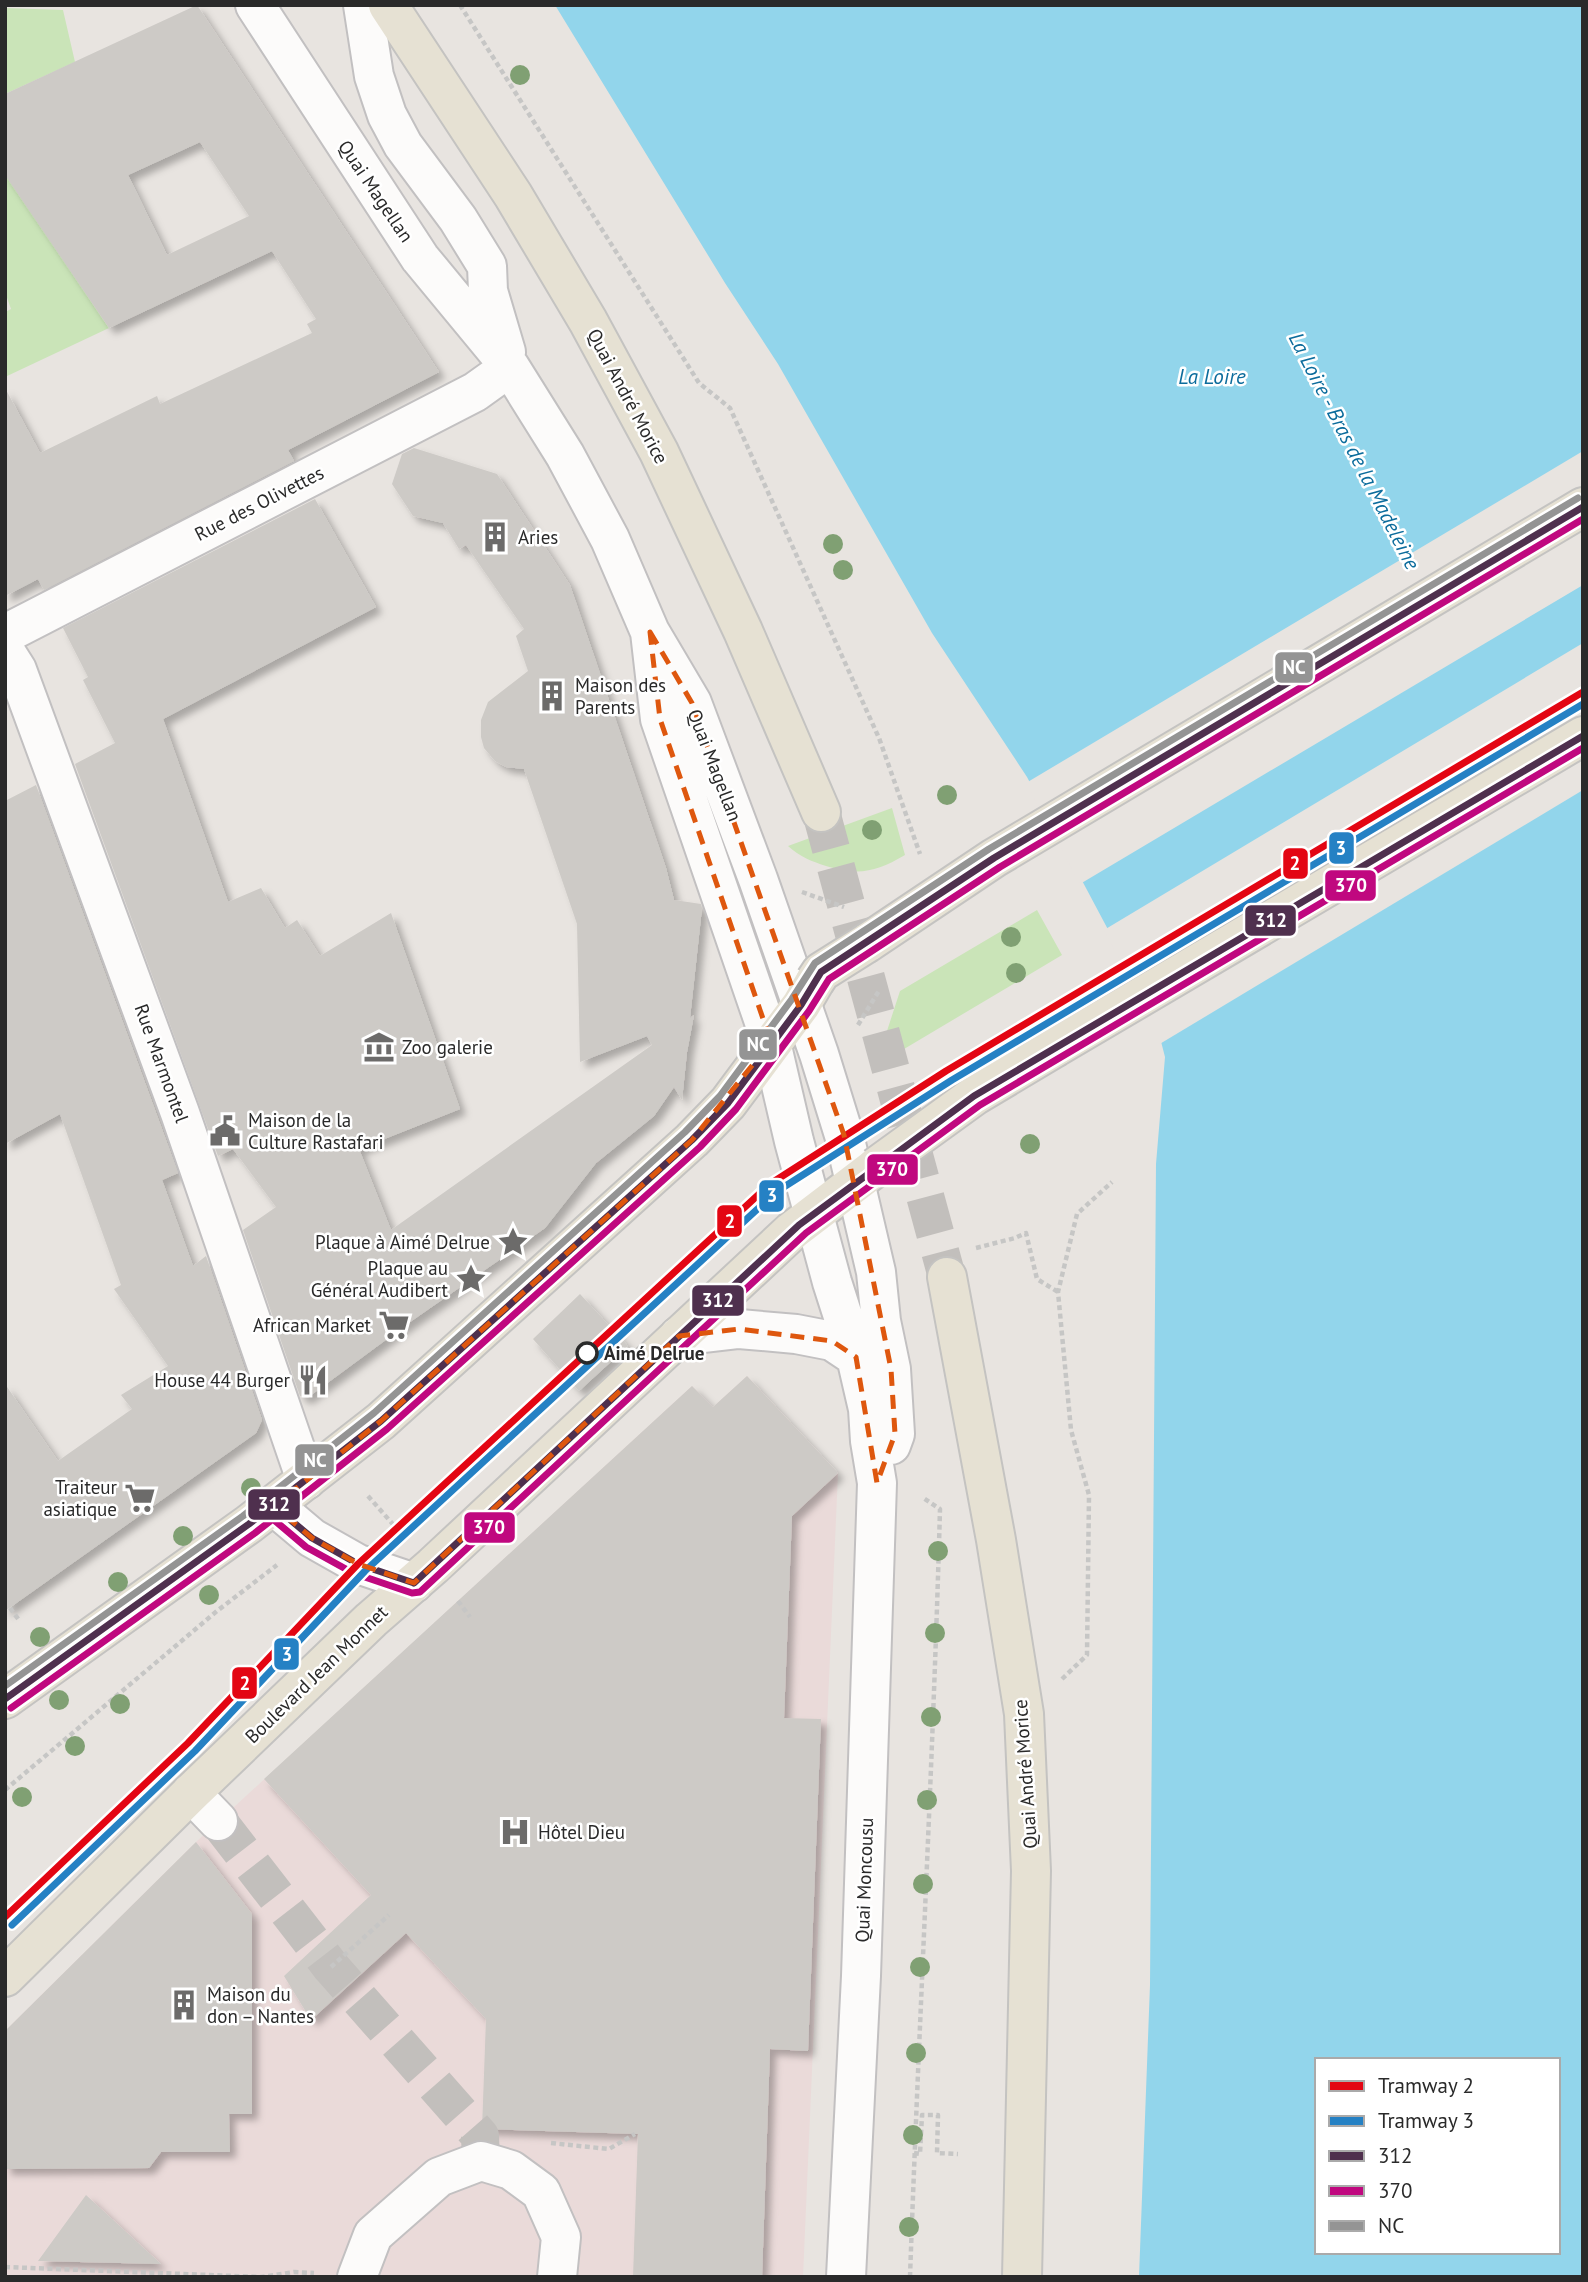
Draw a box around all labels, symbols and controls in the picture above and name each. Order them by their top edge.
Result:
street label: Quai Magellan [333,135,419,247]
street label: Quai André Morice [582,324,674,468]
water label: La Loire - Bras de la Madeleine [1283,328,1426,574]
water label: La Loire [1178,363,1246,390]
street label: Rue des Olivettes [190,460,328,546]
building icon: Aries [478,520,512,554]
place label: Aries [518,525,558,549]
line badge: NC [1274,651,1314,684]
text: NC [1282,655,1306,679]
place label: Maison des Parents [575,673,666,719]
building icon: Maison des Parents [535,679,569,713]
street label: Quai Magellan [683,706,747,824]
line badge: 3 [1328,831,1355,865]
text: 3 [1336,836,1346,860]
line badge: 2 [1282,847,1309,880]
text: 2 [1290,851,1300,875]
line badge: 370 [1324,869,1377,902]
text: 370 [1335,873,1367,897]
line badge: 312 [1244,904,1297,937]
text: 312 [1255,908,1287,932]
street label: Rue Marmontel [129,1000,195,1126]
line badge: NC [738,1028,778,1061]
museum icon: Zoo galerie [362,1030,396,1064]
text: NC [746,1032,770,1056]
place label: Zoo galerie [402,1035,493,1059]
place label: Maison de la Culture Rastafari [248,1108,384,1154]
public building icon: Maison de la Culture Rastafari [208,1114,242,1148]
line badge: 370 [866,1153,919,1186]
text: 370 [876,1157,908,1181]
line badge: 3 [758,1179,785,1213]
text: 3 [767,1183,777,1207]
line badge: 2 [716,1204,743,1238]
text: 2 [725,1209,735,1233]
place icon: Plaque à Aimé Delrue [496,1225,530,1259]
place label: Plaque à Aimé Delrue [315,1230,490,1254]
place label: Plaque au Général Audibert [311,1256,449,1302]
place icon: Plaque au Général Audibert [454,1262,488,1296]
line badge: 312 [691,1284,745,1317]
text: 312 [702,1288,734,1312]
supermarket icon: African Market [377,1308,411,1342]
place label: African Market [253,1313,372,1337]
place label: Aimé Delrue [604,1341,704,1365]
marker: Aimé Delrue [576,1342,598,1364]
restaurant icon: House 44 Burger [296,1363,330,1397]
place label: House 44 Burger [154,1368,291,1392]
line badge: NC [294,1443,335,1477]
text: NC [303,1448,327,1472]
place label: Traiteur asiatique [43,1475,118,1521]
supermarket icon: Traiteur asiatique [123,1481,157,1515]
line badge: 312 [247,1488,301,1521]
text: 312 [258,1492,290,1516]
line badge: 370 [463,1511,516,1544]
text: 370 [473,1515,505,1539]
street label: Boulevard Jean Monnet [240,1599,393,1748]
line badge: 3 [273,1637,300,1671]
text: 3 [282,1642,292,1666]
line badge: 2 [231,1666,258,1700]
text: 2 [240,1671,250,1695]
street label: Quai André Morice [1008,1699,1042,1849]
hospital icon: Hôtel Dieu [498,1815,532,1849]
street label: Quai Moncousu [850,1817,878,1943]
place label: Hôtel Dieu [538,1820,625,1844]
place label: Maison du don – Nantes [207,1982,314,2028]
building icon: Maison du don – Nantes [167,1988,201,2022]
legend [1315,2058,1560,2254]
text: Tramway 2 [1378,2072,1474,2099]
text: Tramway 3 [1378,2107,1474,2134]
text: 312 [1378,2142,1412,2169]
text: 370 [1378,2177,1412,2204]
text: NC [1378,2212,1404,2239]

